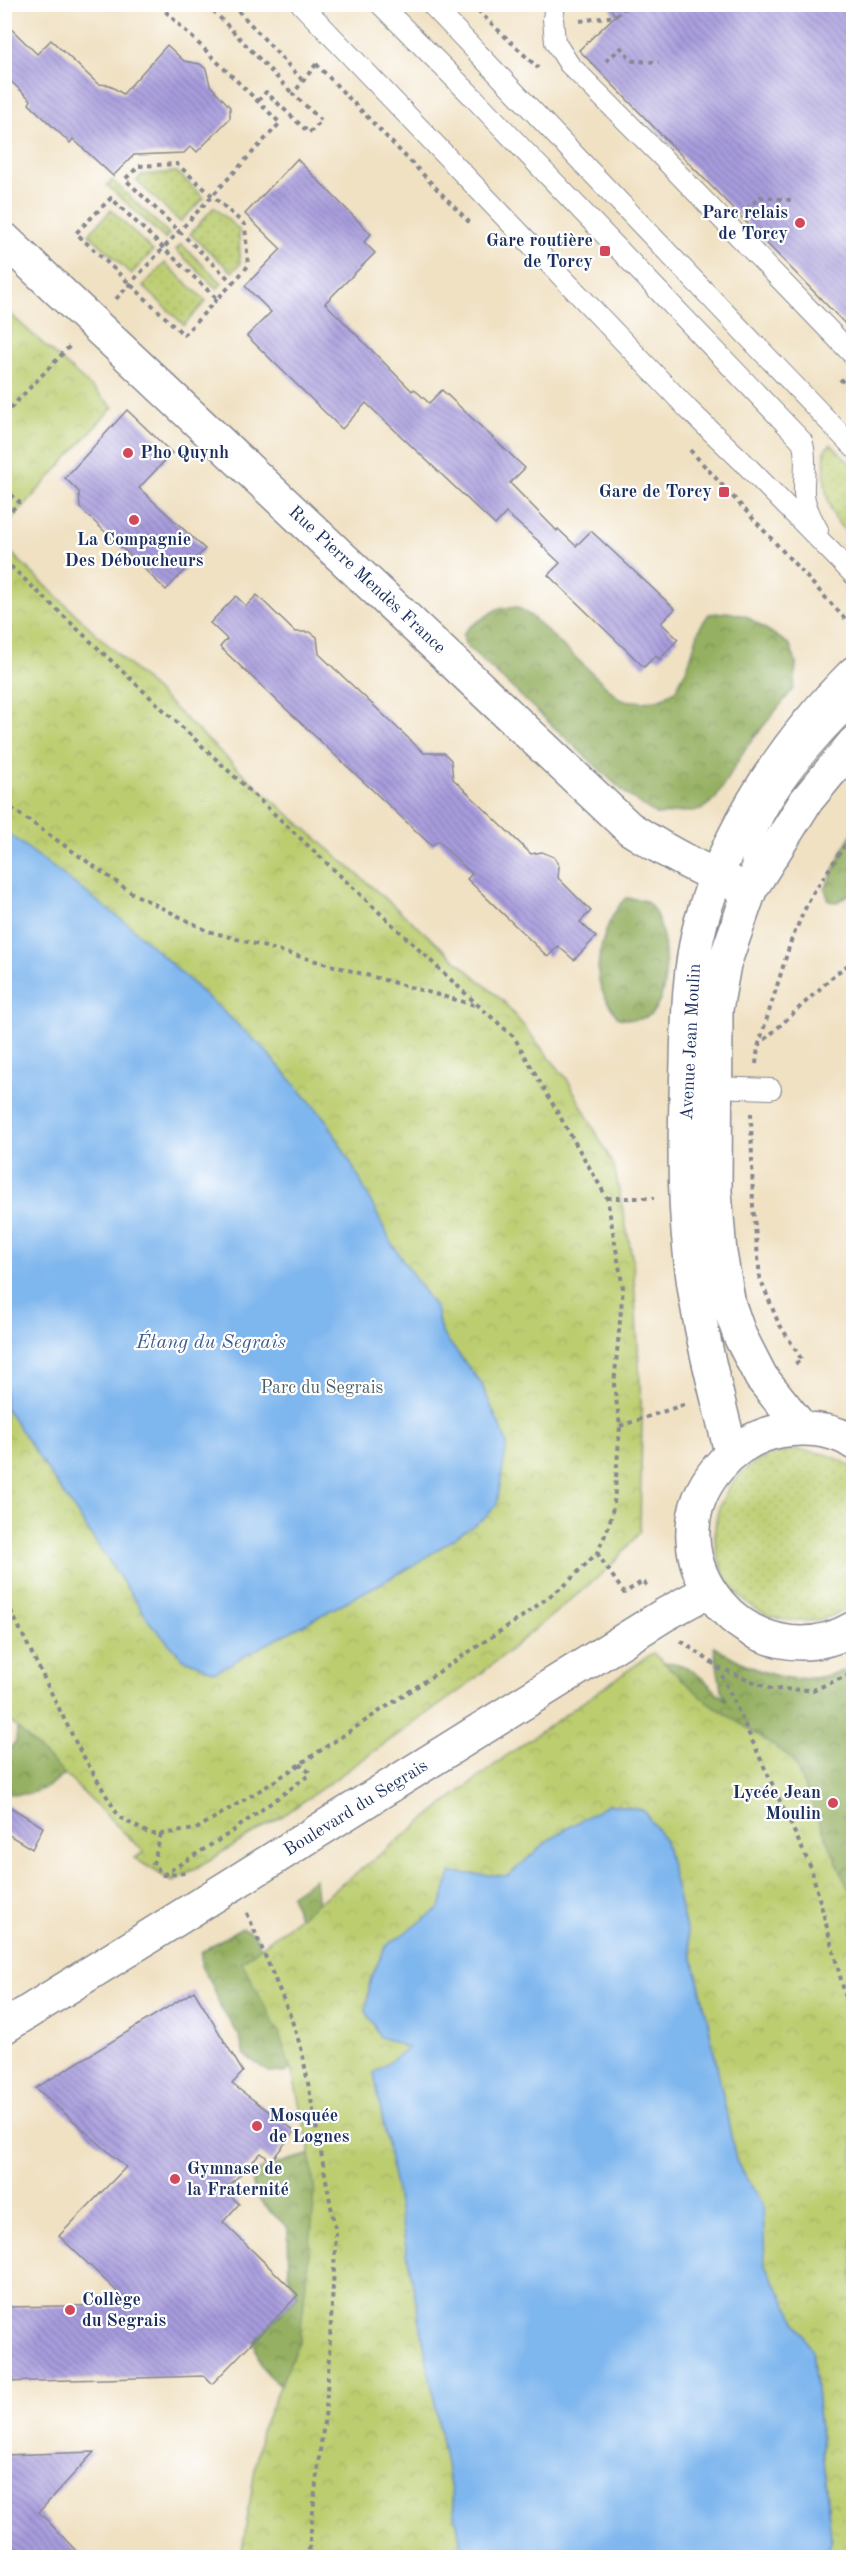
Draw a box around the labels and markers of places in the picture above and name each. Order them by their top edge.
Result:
place label: Parc relais de Torcy [702,204,788,243]
marker: Parc relais de Torcy [793,216,807,230]
place label: Gare routière de Torcy [486,232,593,271]
marker: Gare routière de Torcy [598,244,612,258]
place label: Pho Quynh [140,444,229,462]
marker: Pho Quynh [121,446,135,460]
place label: Gare de Torcy [599,483,712,501]
marker: Gare de Torcy [717,485,731,499]
marker: La Compagnie Des Déboucheurs [127,513,141,527]
place label: La Compagnie Des Déboucheurs [65,531,204,570]
place label: Lycée Jean Moulin [733,1784,821,1823]
marker: Lycée Jean Moulin [826,1796,840,1810]
place label: Mosquée de Lognes [269,2107,350,2146]
marker: Mosquée de Lognes [250,2119,264,2133]
place label: Gymnase de la Fraternité [187,2160,289,2199]
marker: Gymnase de la Fraternité [168,2172,182,2186]
place label: Collège du Segrais [82,2291,167,2330]
marker: Collège du Segrais [63,2303,77,2317]

